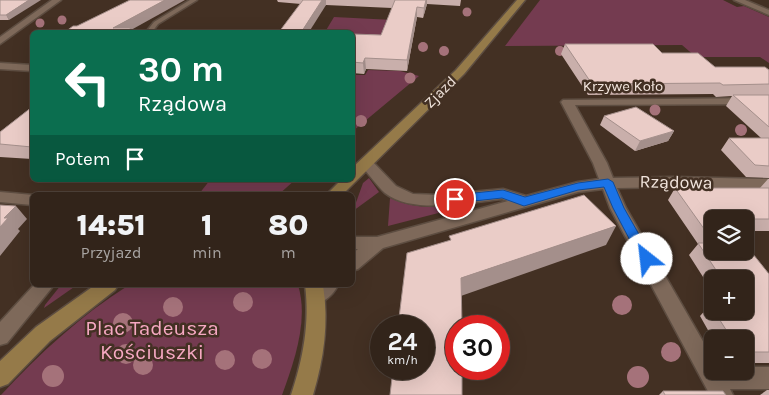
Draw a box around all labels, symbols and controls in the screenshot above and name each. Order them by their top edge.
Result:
text: 30 m [138,49,224,90]
icon: left [55,50,120,115]
street label: Zjazd [420,72,460,112]
street label: Krzywe Koło [583,77,663,95]
text: Rządowa [138,91,227,117]
icon: arrive [121,145,149,173]
text: Potem [55,148,111,170]
street label: Rządowa [639,170,713,194]
pin [434,178,476,220]
icon: arrive [441,185,469,213]
text: 14:51 [76,207,146,243]
text: 1 [201,207,213,243]
text: 80 [268,207,309,243]
map controls [704,210,754,380]
button: layers [704,210,754,260]
position arrow [620,232,672,284]
text: Przyjazd [81,243,141,262]
text: min [192,243,222,262]
text: m [281,243,296,262]
button: + [704,270,754,320]
speed limit sign: 30 [445,315,510,380]
park label: Plac Tadeusza Kościuszki [85,316,219,364]
text: 24 [387,327,418,356]
button: − [704,330,754,380]
text: km/h [387,353,418,367]

